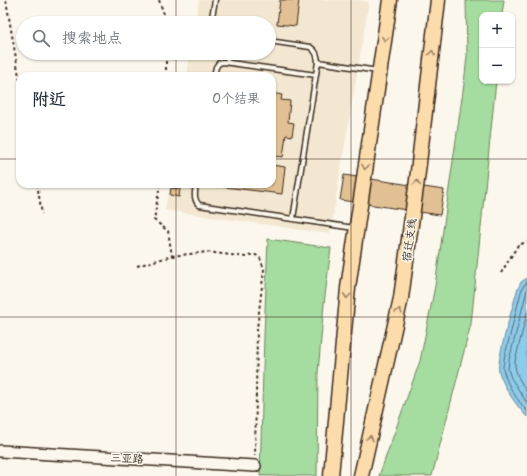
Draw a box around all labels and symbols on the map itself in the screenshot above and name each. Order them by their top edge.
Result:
one-way arrow [381,35,389,42]
one-way arrow [427,50,436,57]
one-way arrow [361,164,370,170]
one-way arrow [412,180,421,186]
street label: 宿迁支线 [399,217,420,263]
one-way arrow [343,293,352,299]
one-way arrow [394,308,402,314]
one-way arrow [365,435,373,441]
street label: 三亚路 [110,450,144,467]

